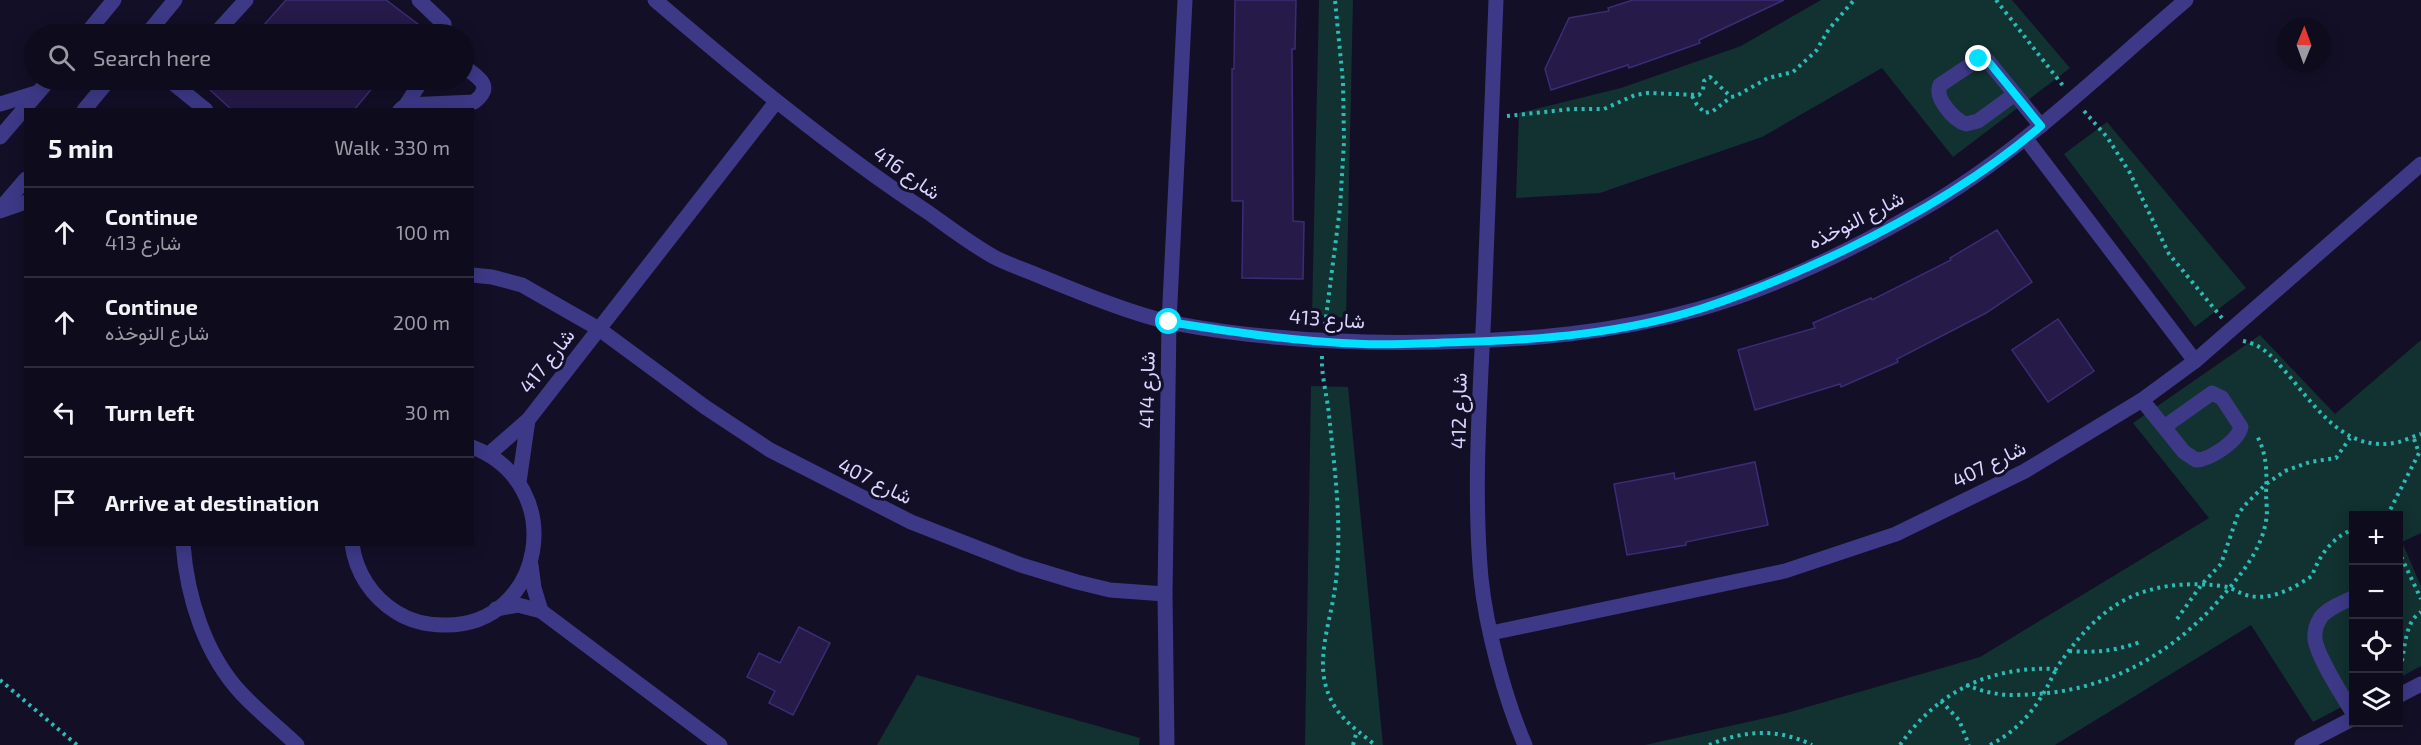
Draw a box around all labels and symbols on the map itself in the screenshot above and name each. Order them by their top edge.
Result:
north arrow [2277,18,2331,72]
route end [1965,45,1991,71]
street label: شارع 416 [868,140,946,206]
street label: شارع النوخذه [1804,185,1909,256]
street label: شارع 413 [1288,303,1366,336]
route start [1155,308,1181,334]
street label: شارع 417 [514,323,581,399]
street label: شارع 414 [1133,351,1162,429]
street label: شارع 412 [1445,373,1474,449]
street label: شارع 407 [1948,434,2031,494]
street label: شارع 407 [833,452,916,511]

